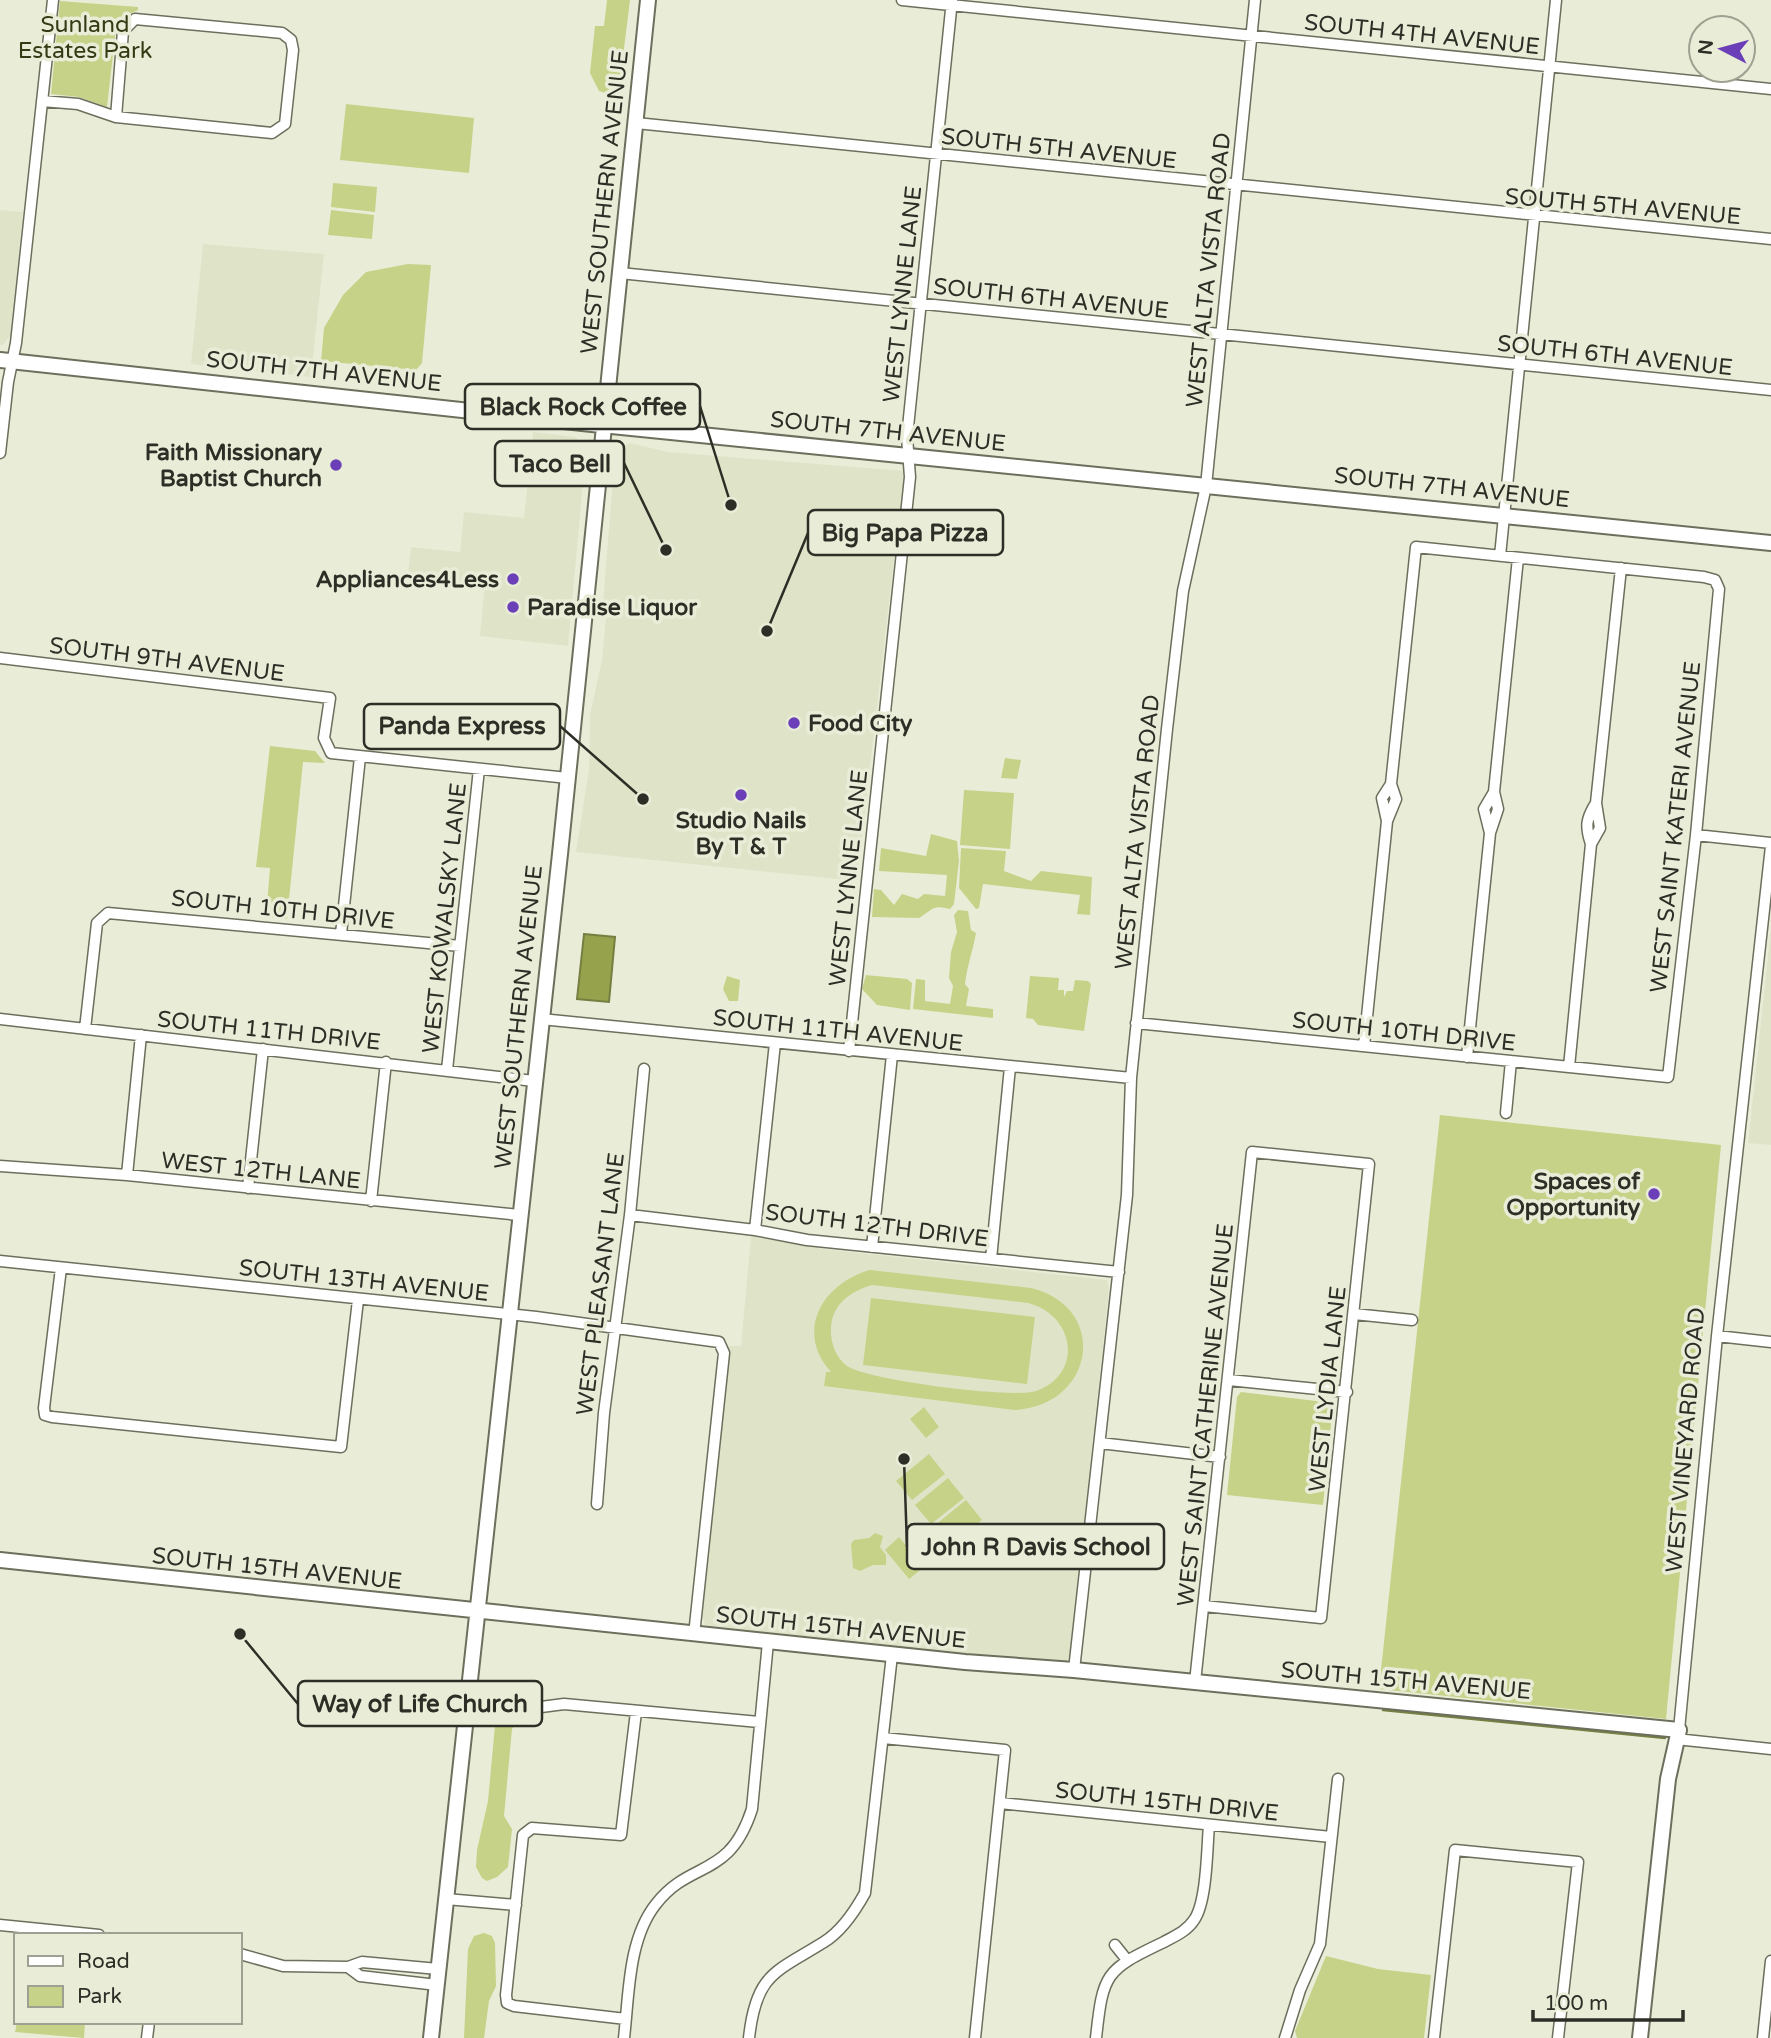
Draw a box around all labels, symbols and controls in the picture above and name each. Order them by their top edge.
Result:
street label: SOUTH 4TH AVENUE [1303,9,1541,61]
park label: Sunland Estates Park [18,11,152,65]
north arrow [1687,14,1757,84]
text: N [1694,39,1718,56]
street label: WEST SOUTHERN AVENUE [575,49,635,356]
street label: SOUTH 5TH AVENUE [940,123,1178,175]
street label: WEST ALTA VISTA ROAD [1181,131,1237,409]
street label: SOUTH 5TH AVENUE [1504,183,1742,231]
street label: WEST LYNNE LANE [878,184,928,404]
street label: SOUTH 6TH AVENUE [932,273,1170,325]
street label: SOUTH 6TH AVENUE [1496,330,1734,382]
street label: SOUTH 7TH AVENUE [205,346,443,398]
callout: Black Rock Coffee [465,384,700,429]
text: Black Rock Coffee [479,393,687,422]
street label: SOUTH 7TH AVENUE [769,406,1007,458]
place label: Faith Missionary Baptist Church [145,439,323,493]
callout: Taco Bell [495,441,624,486]
text: Taco Bell [508,450,611,479]
marker: Faith Missionary Baptist Church [328,457,344,473]
street label: SOUTH 7TH AVENUE [1333,462,1571,514]
callout: Big Papa Pizza [808,510,1003,555]
text: Big Papa Pizza [822,519,988,548]
place label: Appliances4Less [316,566,499,594]
marker: Appliances4Less [505,571,521,587]
place label: Paradise Liquor [527,594,698,622]
marker: Paradise Liquor [505,599,521,615]
street label: SOUTH 9TH AVENUE [48,632,286,688]
street label: WEST SAINT KATERI AVENUE [1645,660,1707,994]
street label: WEST ALTA VISTA ROAD [1110,693,1166,971]
callout: Panda Express [364,704,560,749]
place label: Food City [808,710,913,738]
text: Panda Express [378,712,546,741]
marker: Food City [786,715,802,731]
street label: WEST LYNNE LANE [824,768,874,988]
street label: WEST KOWALSKY LANE [417,782,473,1055]
marker: Studio Nails By T & T [733,787,749,803]
place label: Studio Nails By T & T [676,807,806,861]
street label: WEST SOUTHERN AVENUE [489,864,549,1171]
street label: SOUTH 10TH DRIVE [170,884,396,936]
street label: SOUTH 11TH AVENUE [712,1004,964,1058]
street label: SOUTH 11TH DRIVE [156,1005,382,1057]
street label: SOUTH 10TH DRIVE [1291,1006,1517,1058]
street label: WEST 12TH LANE [160,1147,362,1195]
street label: WEST PLEASANT LANE [571,1151,631,1417]
place label: Spaces of Opportunity [1506,1168,1641,1222]
marker: Spaces of Opportunity [1646,1186,1662,1202]
street label: SOUTH 12TH DRIVE [764,1198,990,1254]
street label: WEST SAINT CATHERINE AVENUE [1172,1222,1240,1608]
street label: SOUTH 13TH AVENUE [238,1254,490,1308]
street label: WEST LYDIA LANE [1303,1285,1353,1494]
street label: WEST VINEYARD ROAD [1660,1306,1712,1574]
callout: John R Davis School [907,1524,1164,1569]
text: John R Davis School [920,1533,1151,1562]
street label: SOUTH 15TH AVENUE [151,1542,403,1596]
street label: SOUTH 15TH AVENUE [715,1601,967,1655]
street label: SOUTH 15TH AVENUE [1280,1656,1532,1706]
callout: Way of Life Church [298,1681,542,1726]
text: Way of Life Church [312,1690,528,1719]
street label: SOUTH 15TH DRIVE [1054,1776,1280,1828]
legend [14,1933,242,2024]
text: Road [77,1949,130,1974]
scale bar [1533,1979,1684,2023]
text: Park [77,1984,122,2009]
text: 100 m [1544,1991,1608,2016]

